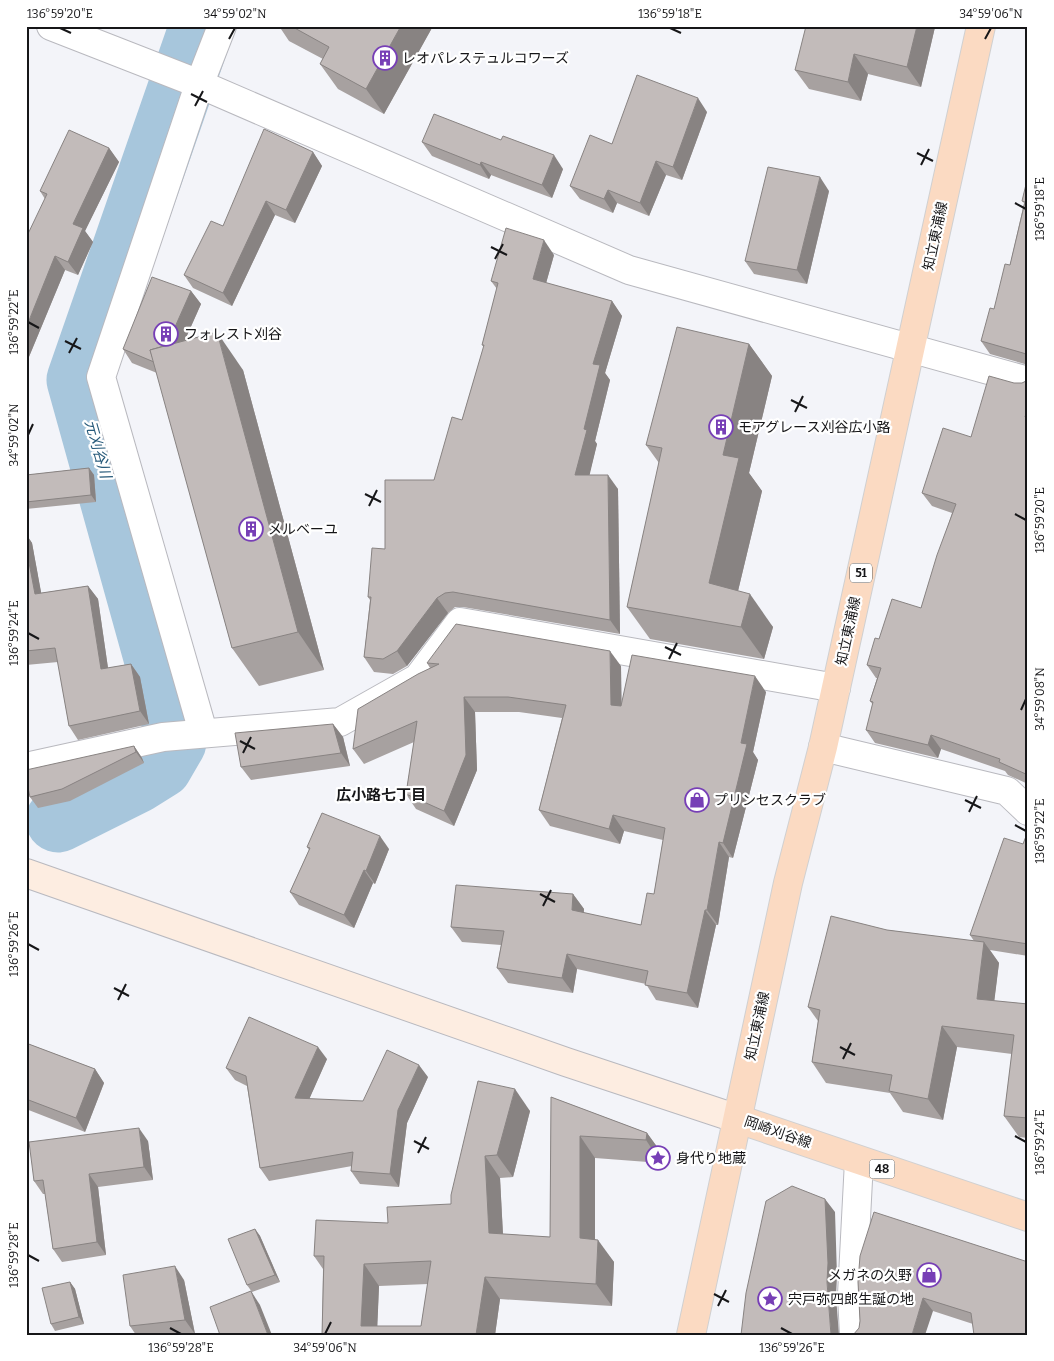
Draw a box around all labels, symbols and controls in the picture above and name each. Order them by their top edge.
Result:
text: 136°59'20"E [27,7,93,21]
text: 34°59'02"N [203,7,267,21]
text: 136°59'18"E [638,7,702,21]
text: 34°59'06"N [959,7,1023,21]
building icon: レオパレステュルコワーズ [372,45,398,71]
place label: レオパレステュルコワーズ [402,50,569,67]
text: 136°59'18"E [1033,177,1047,241]
street label: 知立東浦線 [920,200,951,272]
text: 136°59'22"E [7,290,21,354]
building icon: フォレスト刈谷 [153,321,179,347]
place label: フォレスト刈谷 [184,326,282,343]
text: 34°59'02"N [7,403,21,467]
building icon: モアグレース刈谷広小路 [708,414,734,440]
water label: 元刈谷川 [81,418,115,482]
place label: モアグレース刈谷広小路 [738,419,891,436]
text: 136°59'20"E [1033,487,1047,553]
building icon: メルベーユ [238,516,264,542]
place label: メルベーユ [268,521,338,538]
road number: 51 [850,564,872,582]
street label: 知立東浦線 [833,595,864,667]
text: 136°59'24"E [7,600,21,666]
text: 34°59'08"N [1033,667,1047,731]
district label: 広小路七丁目 [336,786,426,804]
shop icon: プリンセスクラブ [684,787,710,813]
place label: プリンセスクラブ [714,792,826,809]
text: 136°59'22"E [1033,799,1047,863]
text: 136°59'26"E [7,911,21,977]
street label: 知立東浦線 [742,990,773,1062]
text: 136°59'24"E [1033,1109,1047,1175]
street label: 岡崎刈谷線 [742,1113,814,1152]
place icon: 身代り地蔵 [645,1145,671,1171]
place label: 身代り地蔵 [676,1150,746,1167]
road number: 48 [870,1160,894,1178]
text: 136°59'28"E [7,1222,21,1288]
shop icon: メガネの久野 [916,1262,942,1288]
place label: メガネの久野 [828,1267,912,1284]
place icon: 宍戸弥四郎生誕の地 [757,1286,783,1312]
place label: 宍戸弥四郎生誕の地 [788,1291,914,1308]
text: 136°59'28"E [148,1341,214,1355]
text: 34°59'06"N [293,1341,357,1355]
text: 136°59'26"E [759,1341,825,1355]

